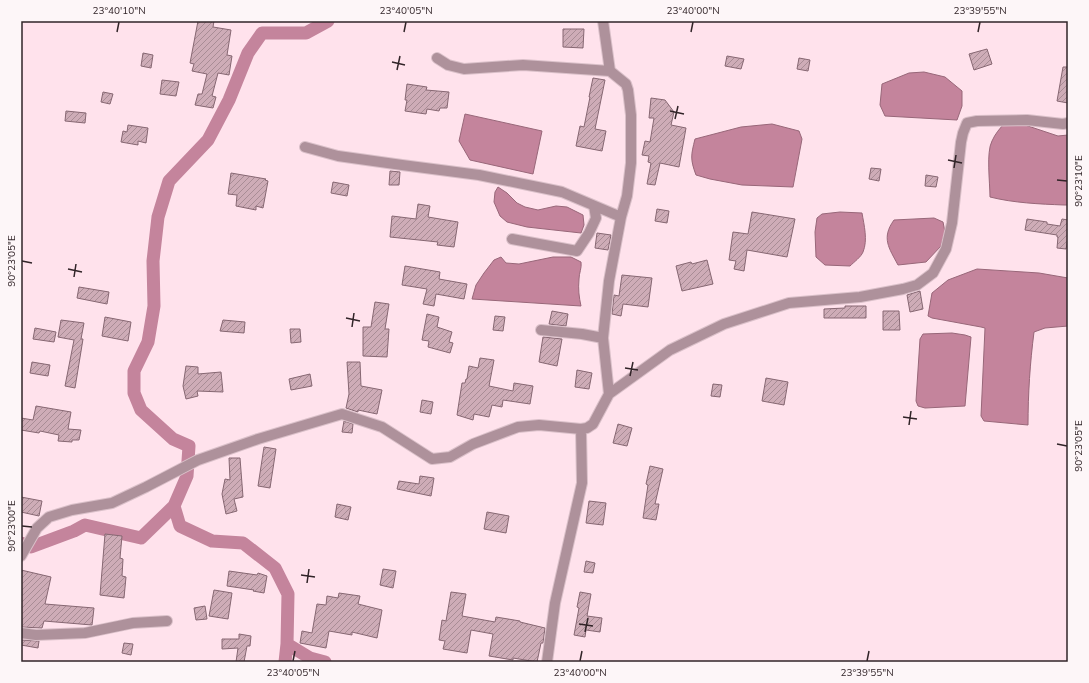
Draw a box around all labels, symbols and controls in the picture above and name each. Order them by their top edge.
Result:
text: 23°40'10"N [92,4,146,18]
text: 23°40'05"N [379,4,433,18]
text: 23°40'00"N [666,4,720,18]
text: 23°39'55"N [953,4,1007,18]
text: 90°23'10"E [1072,155,1086,207]
text: 90°23'05"E [5,235,19,287]
text: 90°23'05"E [1072,420,1086,472]
text: 90°23'00"E [5,500,19,552]
text: 23°40'05"N [266,666,320,680]
text: 23°40'00"N [553,666,607,680]
text: 23°39'55"N [840,666,894,680]

